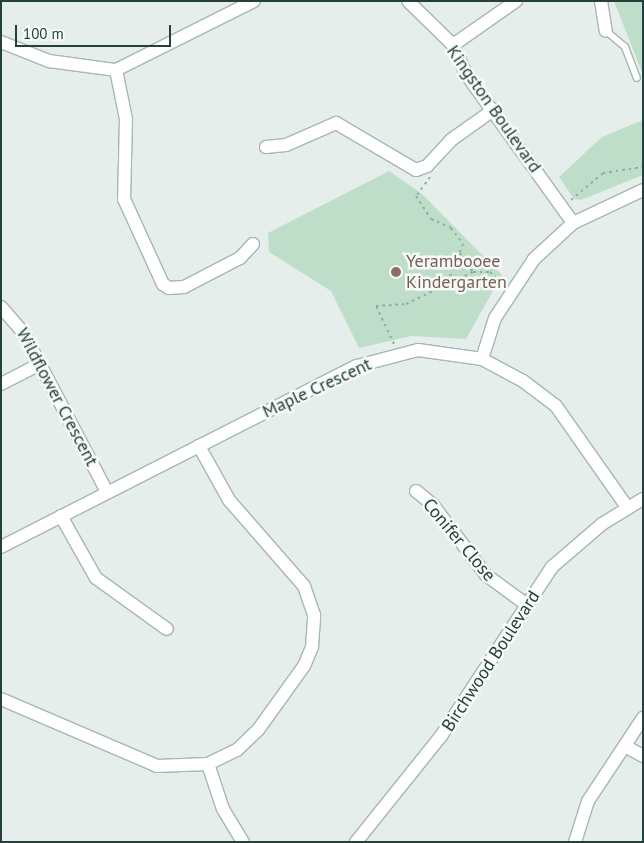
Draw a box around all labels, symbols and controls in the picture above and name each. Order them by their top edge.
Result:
scale bar [18,15,174,47]
text: 100 m [23,24,64,43]
street label: Kingston Boulevard [442,41,546,177]
place label: Yerambooee Kindergarten [406,251,507,294]
marker: Yerambooee Kindergarten [390,266,402,278]
street label: Wildflower Crescent [11,324,103,470]
street label: Maple Crescent [259,353,375,423]
street label: Conifer Close [418,494,500,586]
street label: Birchwood Boulevard [437,587,545,735]

